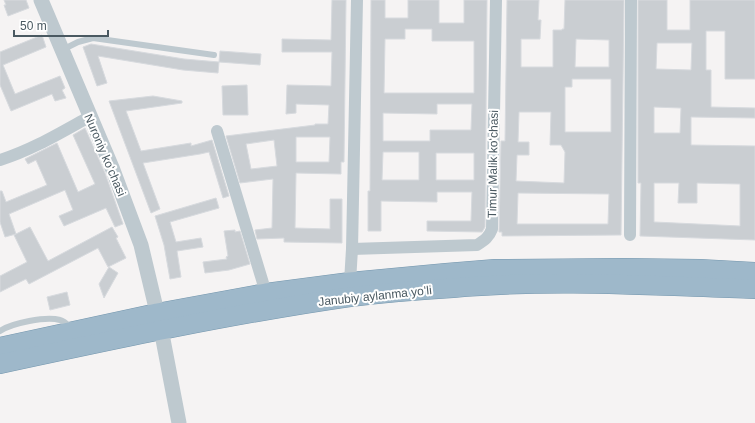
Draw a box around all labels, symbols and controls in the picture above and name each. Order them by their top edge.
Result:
scale bar [14,12,108,38]
text: 50 m [20,19,47,33]
street label: Timur Malik koʻchasi [485,110,501,218]
street label: Nuroniy koʻchasi [81,112,129,198]
street label: Janubiy aylanma yoʻli [318,283,432,309]

